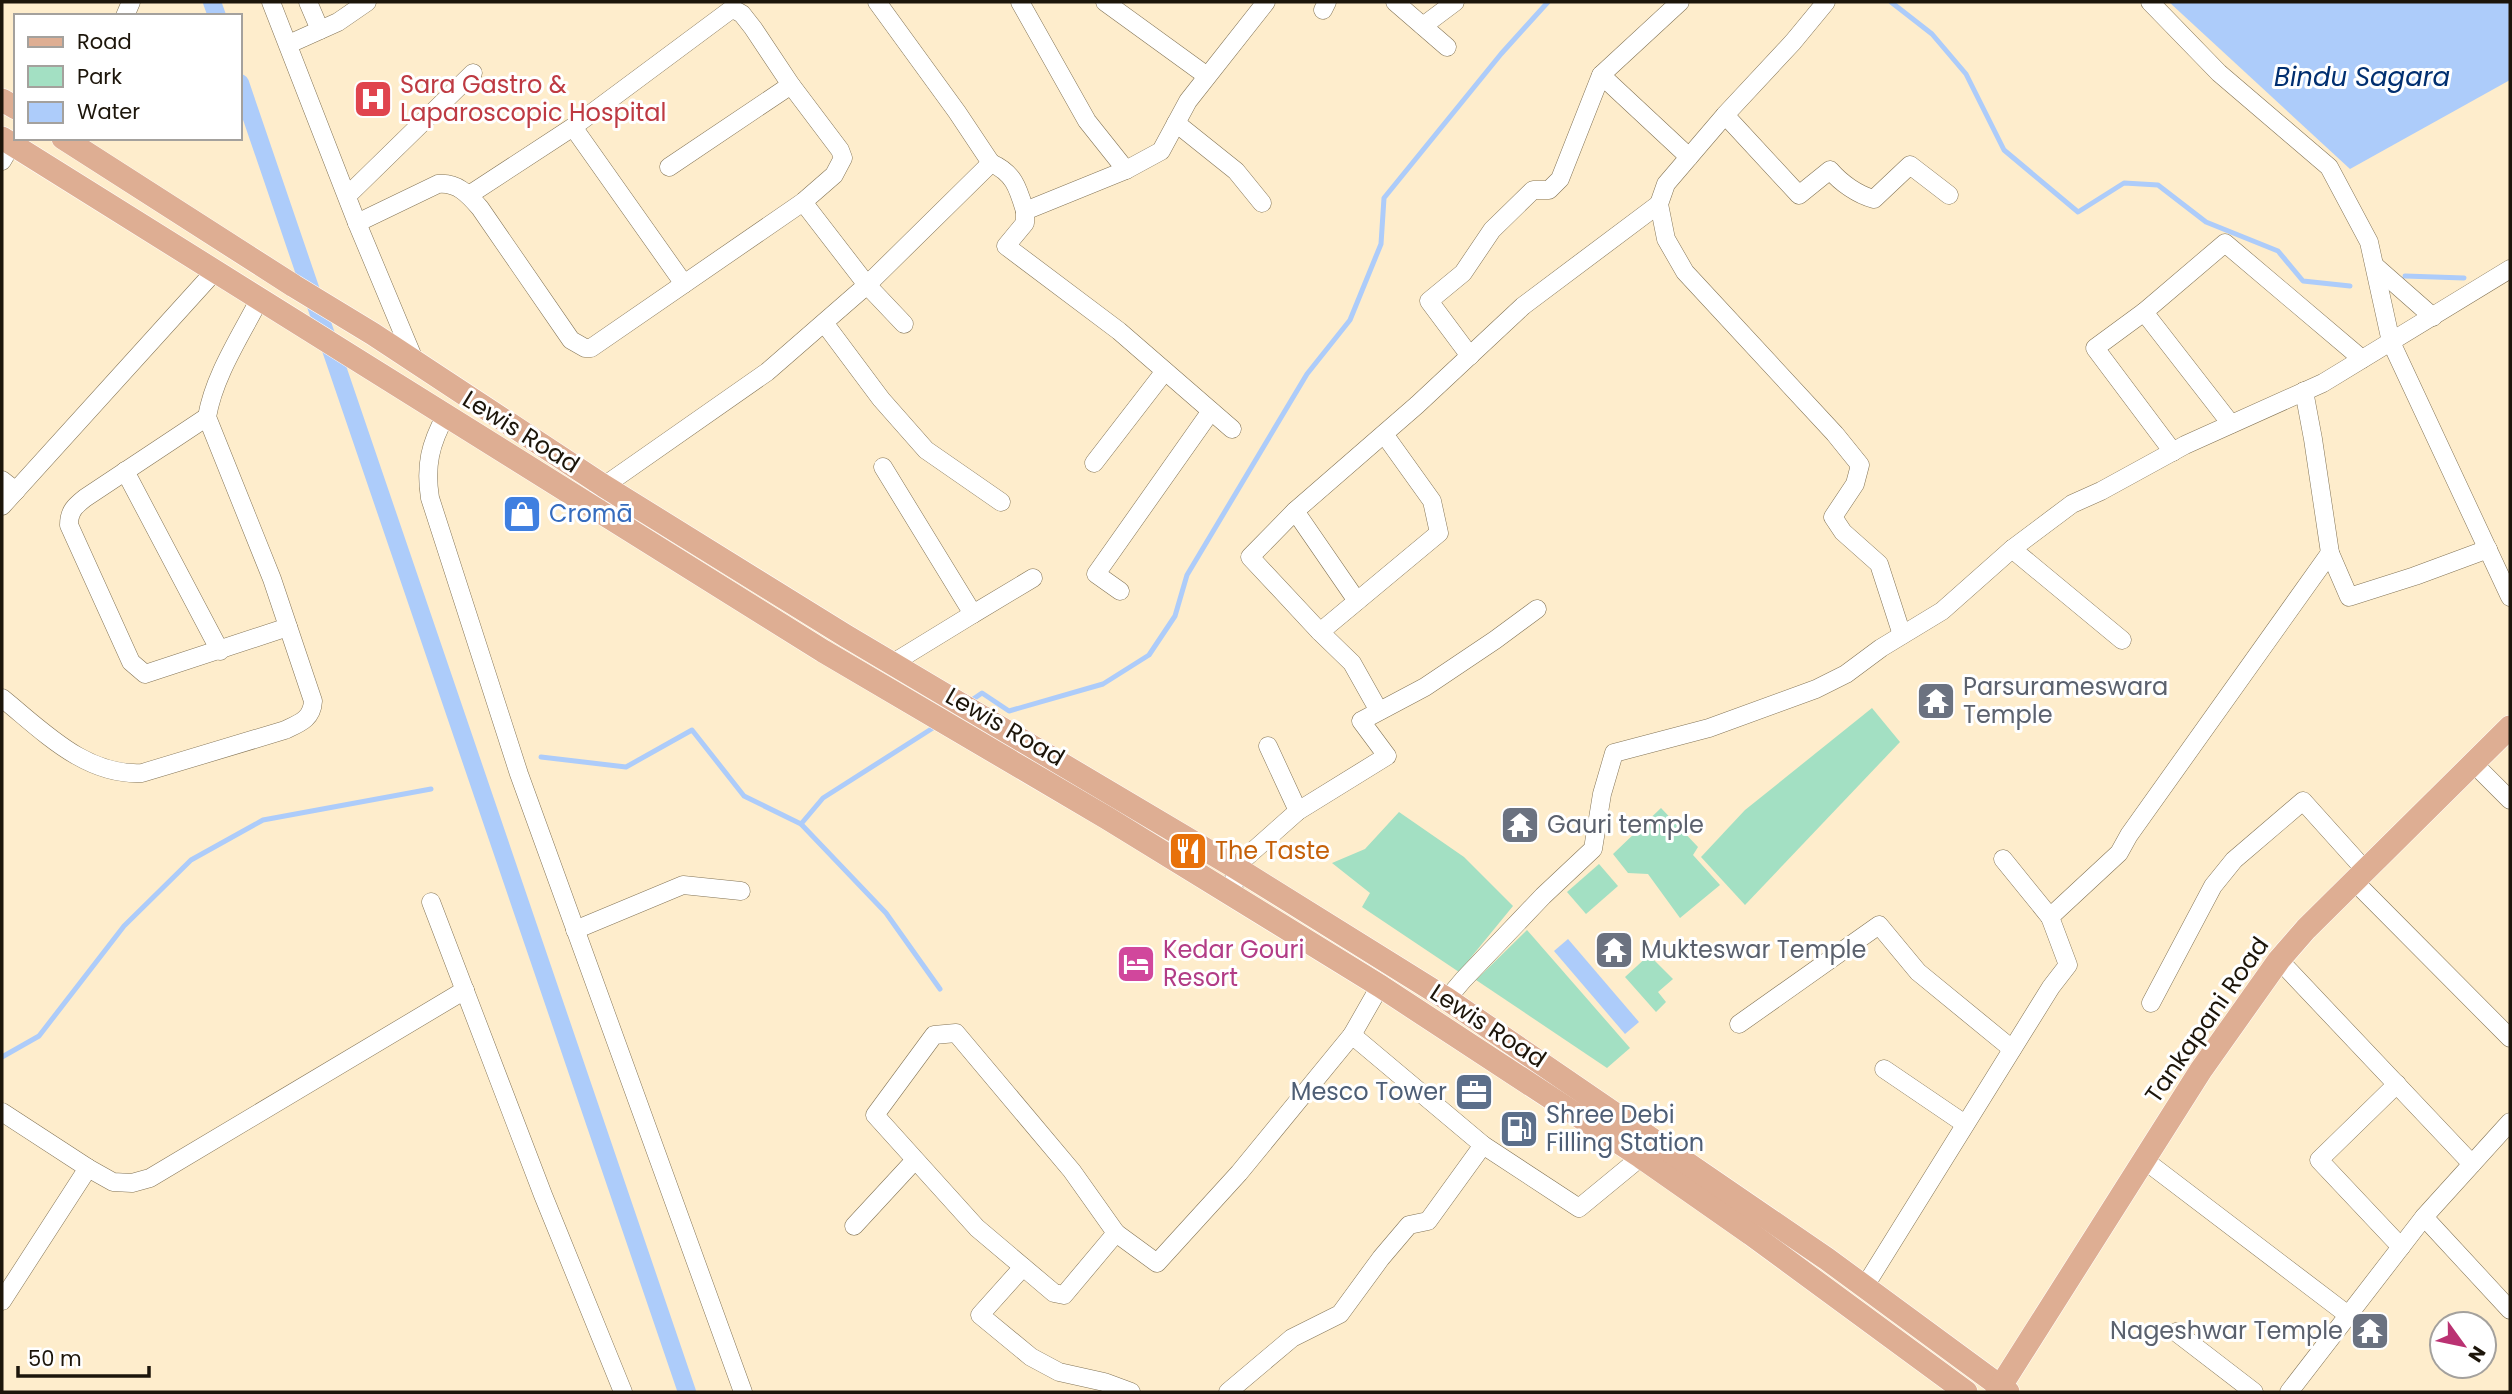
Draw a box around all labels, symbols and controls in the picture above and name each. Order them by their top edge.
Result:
legend [14,14,242,140]
text: Road [77,27,132,56]
water label: Bindu Sagara [2274,59,2450,95]
text: Park [77,62,122,91]
place label: Sara Gastro & Laparoscopic Hospital [400,68,666,129]
hospital icon: Sara Gastro & Laparoscopic Hospital [352,78,394,120]
text: Water [77,97,140,126]
street label: Lewis Road [456,383,586,481]
shop icon: Cromā [501,493,543,535]
place label: Cromā [549,497,633,530]
place label: Parsurameswara Temple [1963,670,2168,731]
street label: Lewis Road [940,679,1071,774]
temple icon: Parsurameswara Temple [1915,680,1957,722]
temple icon: Gauri temple [1499,804,1541,846]
place label: Gauri temple [1547,808,1704,841]
restaurant icon: The Taste [1167,830,1209,872]
place label: The Taste [1215,834,1330,867]
temple icon: Mukteswar Temple [1593,929,1635,971]
street label: Tankapani Road [2137,930,2276,1109]
place label: Kedar Gouri Resort [1163,933,1304,994]
place label: Mukteswar Temple [1641,933,1866,966]
hotel icon: Kedar Gouri Resort [1115,943,1157,985]
street label: Lewis Road [1424,976,1553,1075]
office icon: Mesco Tower [1453,1071,1495,1113]
place label: Mesco Tower [1291,1075,1447,1108]
place label: Shree Debi Filling Station [1546,1098,1704,1159]
fuel station icon: Shree Debi Filling Station [1498,1108,1540,1150]
temple icon: Nageshwar Temple [2349,1310,2391,1352]
north arrow [2428,1310,2498,1380]
place label: Nageshwar Temple [2110,1314,2343,1347]
scale bar [18,1334,149,1378]
text: N [2462,1341,2492,1367]
text: 50 m [28,1344,82,1373]

